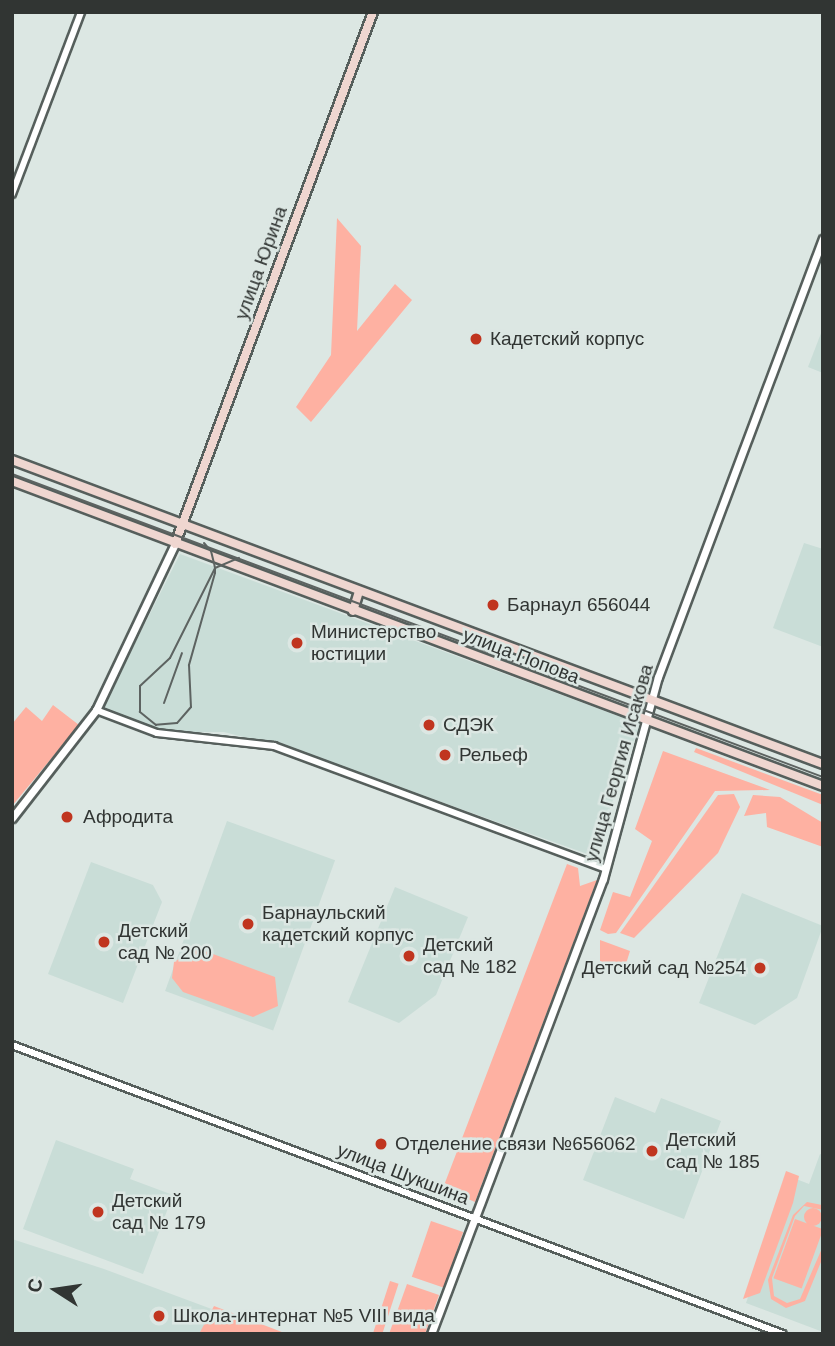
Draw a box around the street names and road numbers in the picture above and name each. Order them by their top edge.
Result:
street label: улица Юрина [230,203,292,323]
street label: улица Попова [459,623,583,689]
street label: улица Георгия Исакова [580,662,658,864]
street label: улица Шукшина [334,1138,472,1210]

